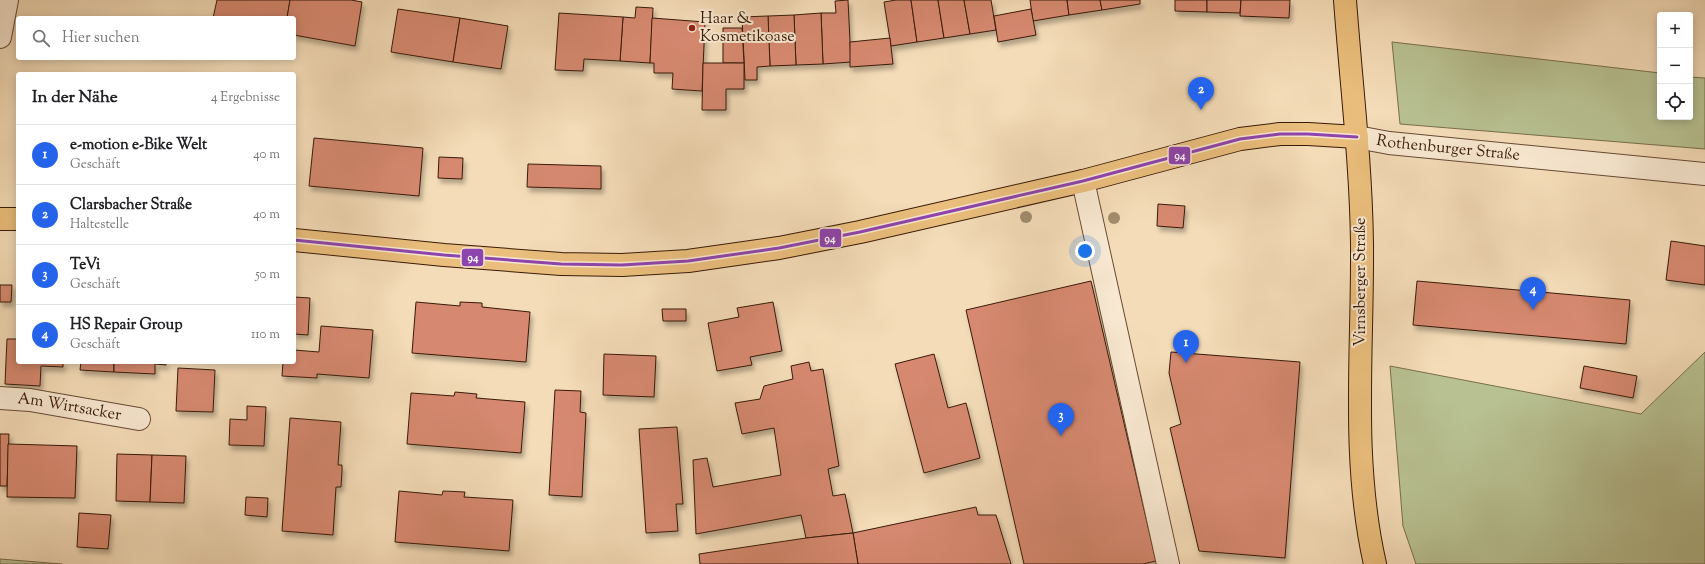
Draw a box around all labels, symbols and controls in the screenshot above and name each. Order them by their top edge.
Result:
place label: Haar & Kosmetikoase [700,8,795,49]
map controls [1657,12,1693,120]
button: + [1657,12,1693,48]
search box [16,16,296,60]
marker: Haar & Kosmetikoase [687,23,697,33]
icon: search [30,27,52,49]
text: Hier suchen [62,28,140,49]
button: − [1657,48,1693,84]
pin: 2 [1188,77,1214,110]
button: locate [1657,84,1693,120]
text: In der Nähe [32,86,118,110]
text: 4 Ergebnisse [211,89,280,107]
street label: Rothenburger Straße [1374,129,1521,167]
text: e-motion e-Bike Welt [70,135,207,156]
text: 1 [43,146,47,164]
text: 40 m [253,146,280,164]
line badge: 94 [1168,146,1191,165]
text: 94 [1175,148,1186,164]
text: Geschäft [70,156,120,174]
text: Clarsbacher Straße [70,195,192,216]
text: 2 [42,206,48,224]
text: 40 m [253,206,280,224]
text: Haltestelle [70,216,129,234]
street label: Virnsberger Straße [1350,217,1373,347]
line badge: 94 [819,228,842,248]
text: 94 [825,231,836,247]
your location [1075,241,1095,261]
line badge: 94 [461,248,484,267]
text: 94 [468,250,479,266]
text: TeVi [70,255,100,276]
text: 3 [42,266,48,284]
text: 50 m [255,266,280,284]
text: Geschäft [70,276,120,294]
pin: 4 [1520,277,1546,310]
text: HS Repair Group [70,315,183,336]
text: 4 [42,326,48,344]
text: 110 m [251,326,280,344]
pin: 1 [1173,330,1199,363]
text: Geschäft [70,336,120,354]
street label: Am Wirtsacker [17,388,123,427]
pin: 3 [1048,403,1074,436]

